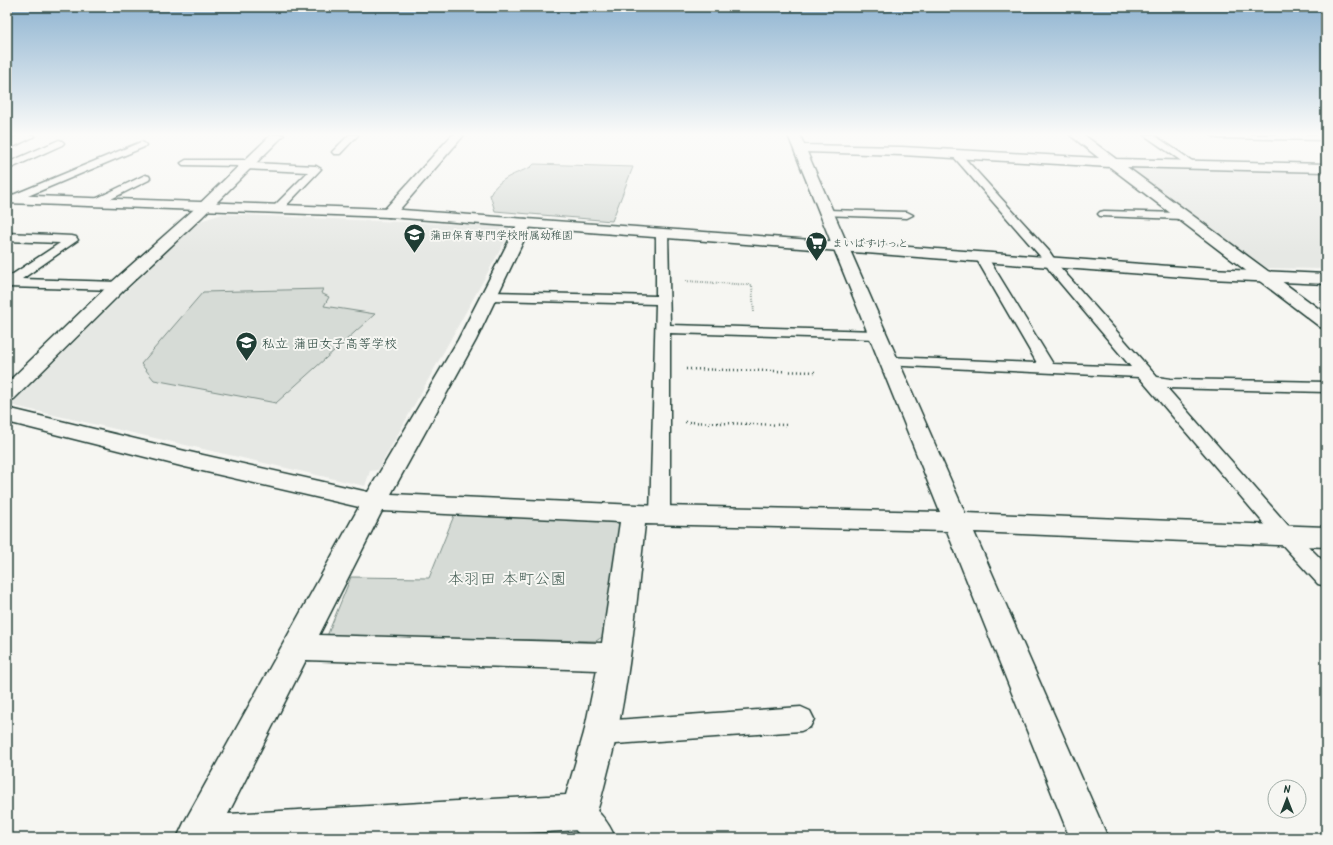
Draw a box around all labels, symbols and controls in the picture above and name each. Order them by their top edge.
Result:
school or university icon: 蒲田保育専門学校附属幼稚園 [402,222,428,255]
place label: 蒲田保育専門学校附属幼稚園 [430,227,573,245]
supermarket icon: まいばすけっと [803,230,829,263]
place label: まいばすけっと [832,235,909,253]
school or university icon: 私立 蒲田女子高等学校 [233,330,259,363]
place label: 私立 蒲田女子高等学校 [262,334,397,355]
park label: 本羽田 本町公園 [448,567,566,592]
north arrow [1267,779,1307,819]
text: N [1284,781,1291,799]

